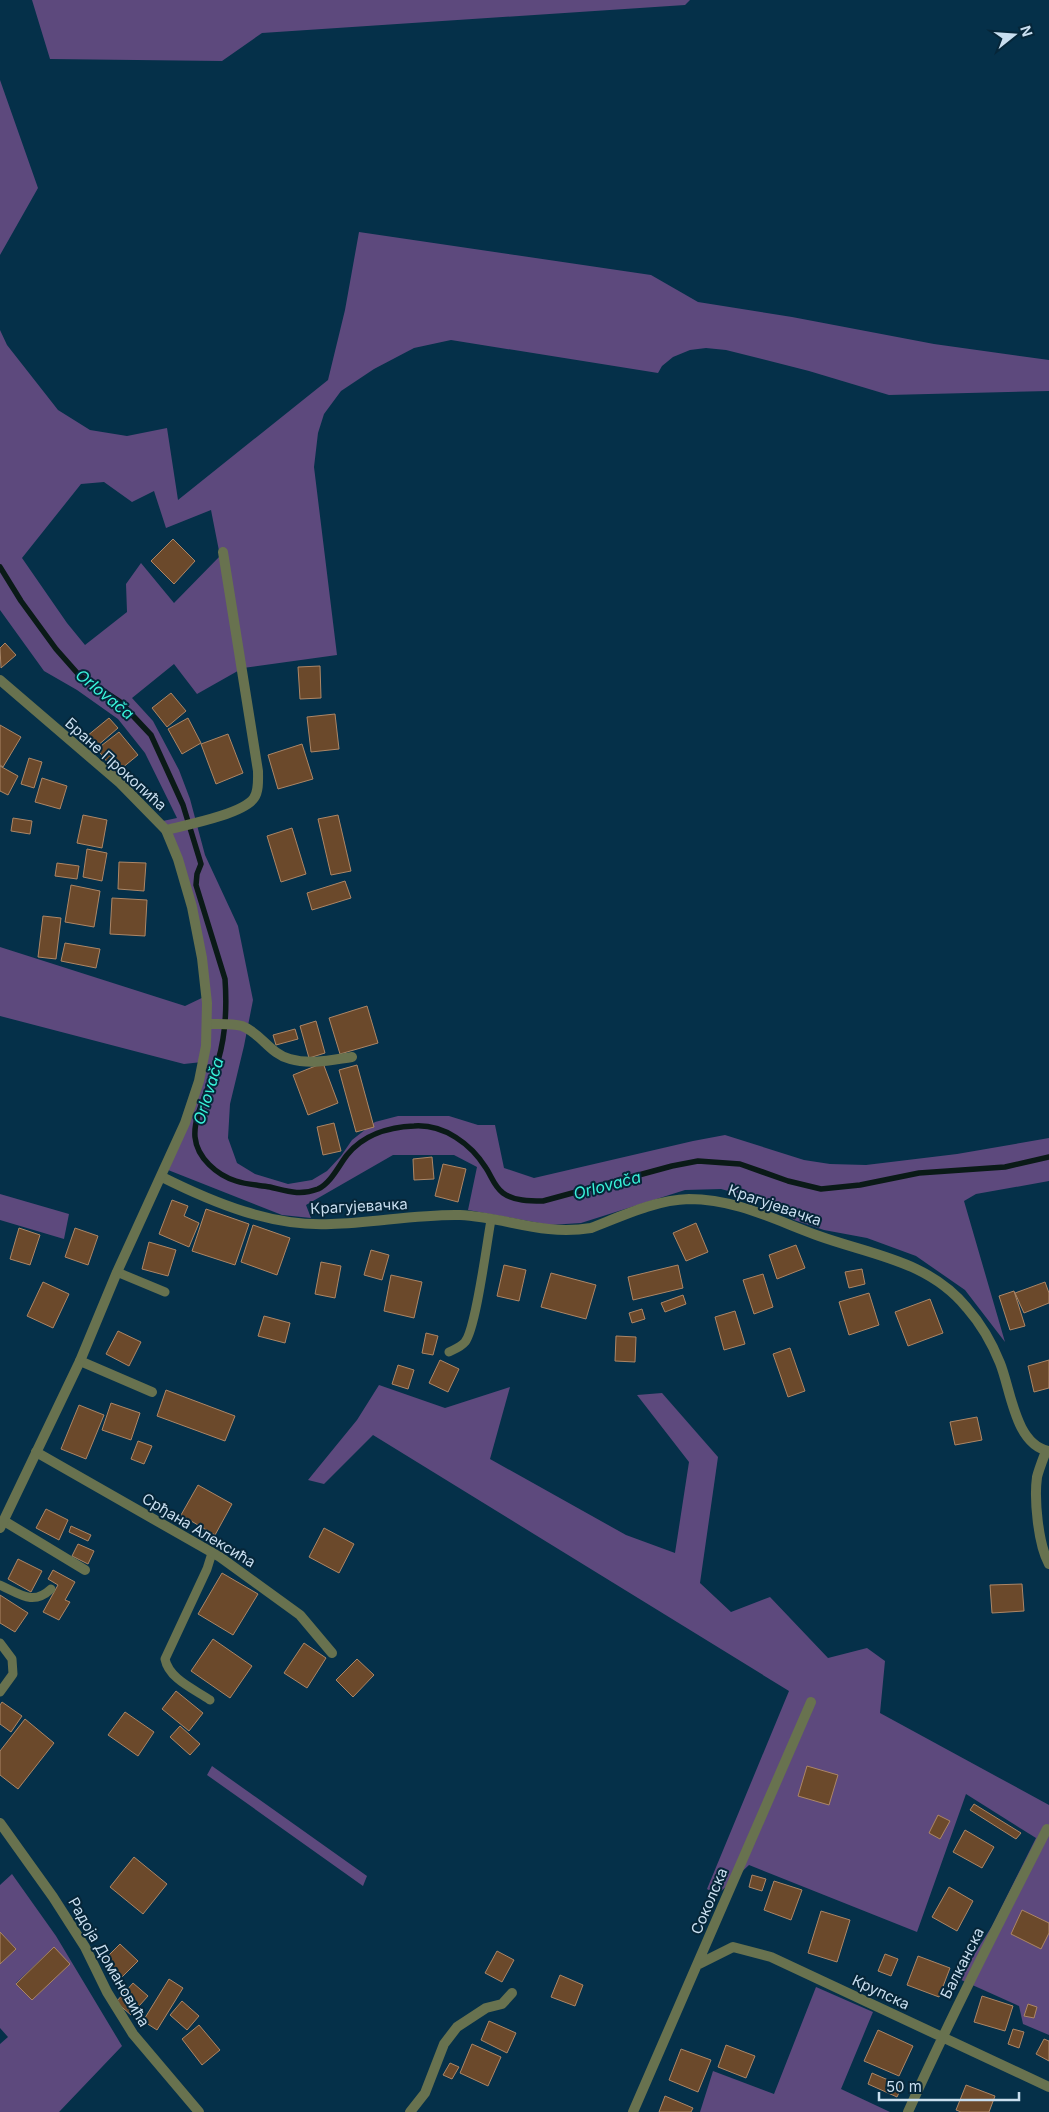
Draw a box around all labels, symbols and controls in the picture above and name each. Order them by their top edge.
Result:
north arrow [989,10,1039,60]
text: N [1017,23,1037,39]
water label: Orlovača [72,664,138,724]
street label: Бране Прокопића [61,713,171,815]
water label: Orlovača [188,1055,228,1127]
water label: Orlovača [571,1166,643,1204]
street label: Крагујевачка [726,1180,824,1230]
street label: Крагујевачка [310,1194,408,1218]
street label: Срђана Алексића [139,1489,259,1571]
street label: Соколска [686,1865,732,1937]
street label: Радоја Домановића [64,1894,154,2030]
street label: Балканска [936,1924,988,2002]
street label: Крупска [849,1970,913,2014]
scale bar [879,2070,1019,2102]
text: 50 m [886,2077,922,2096]

